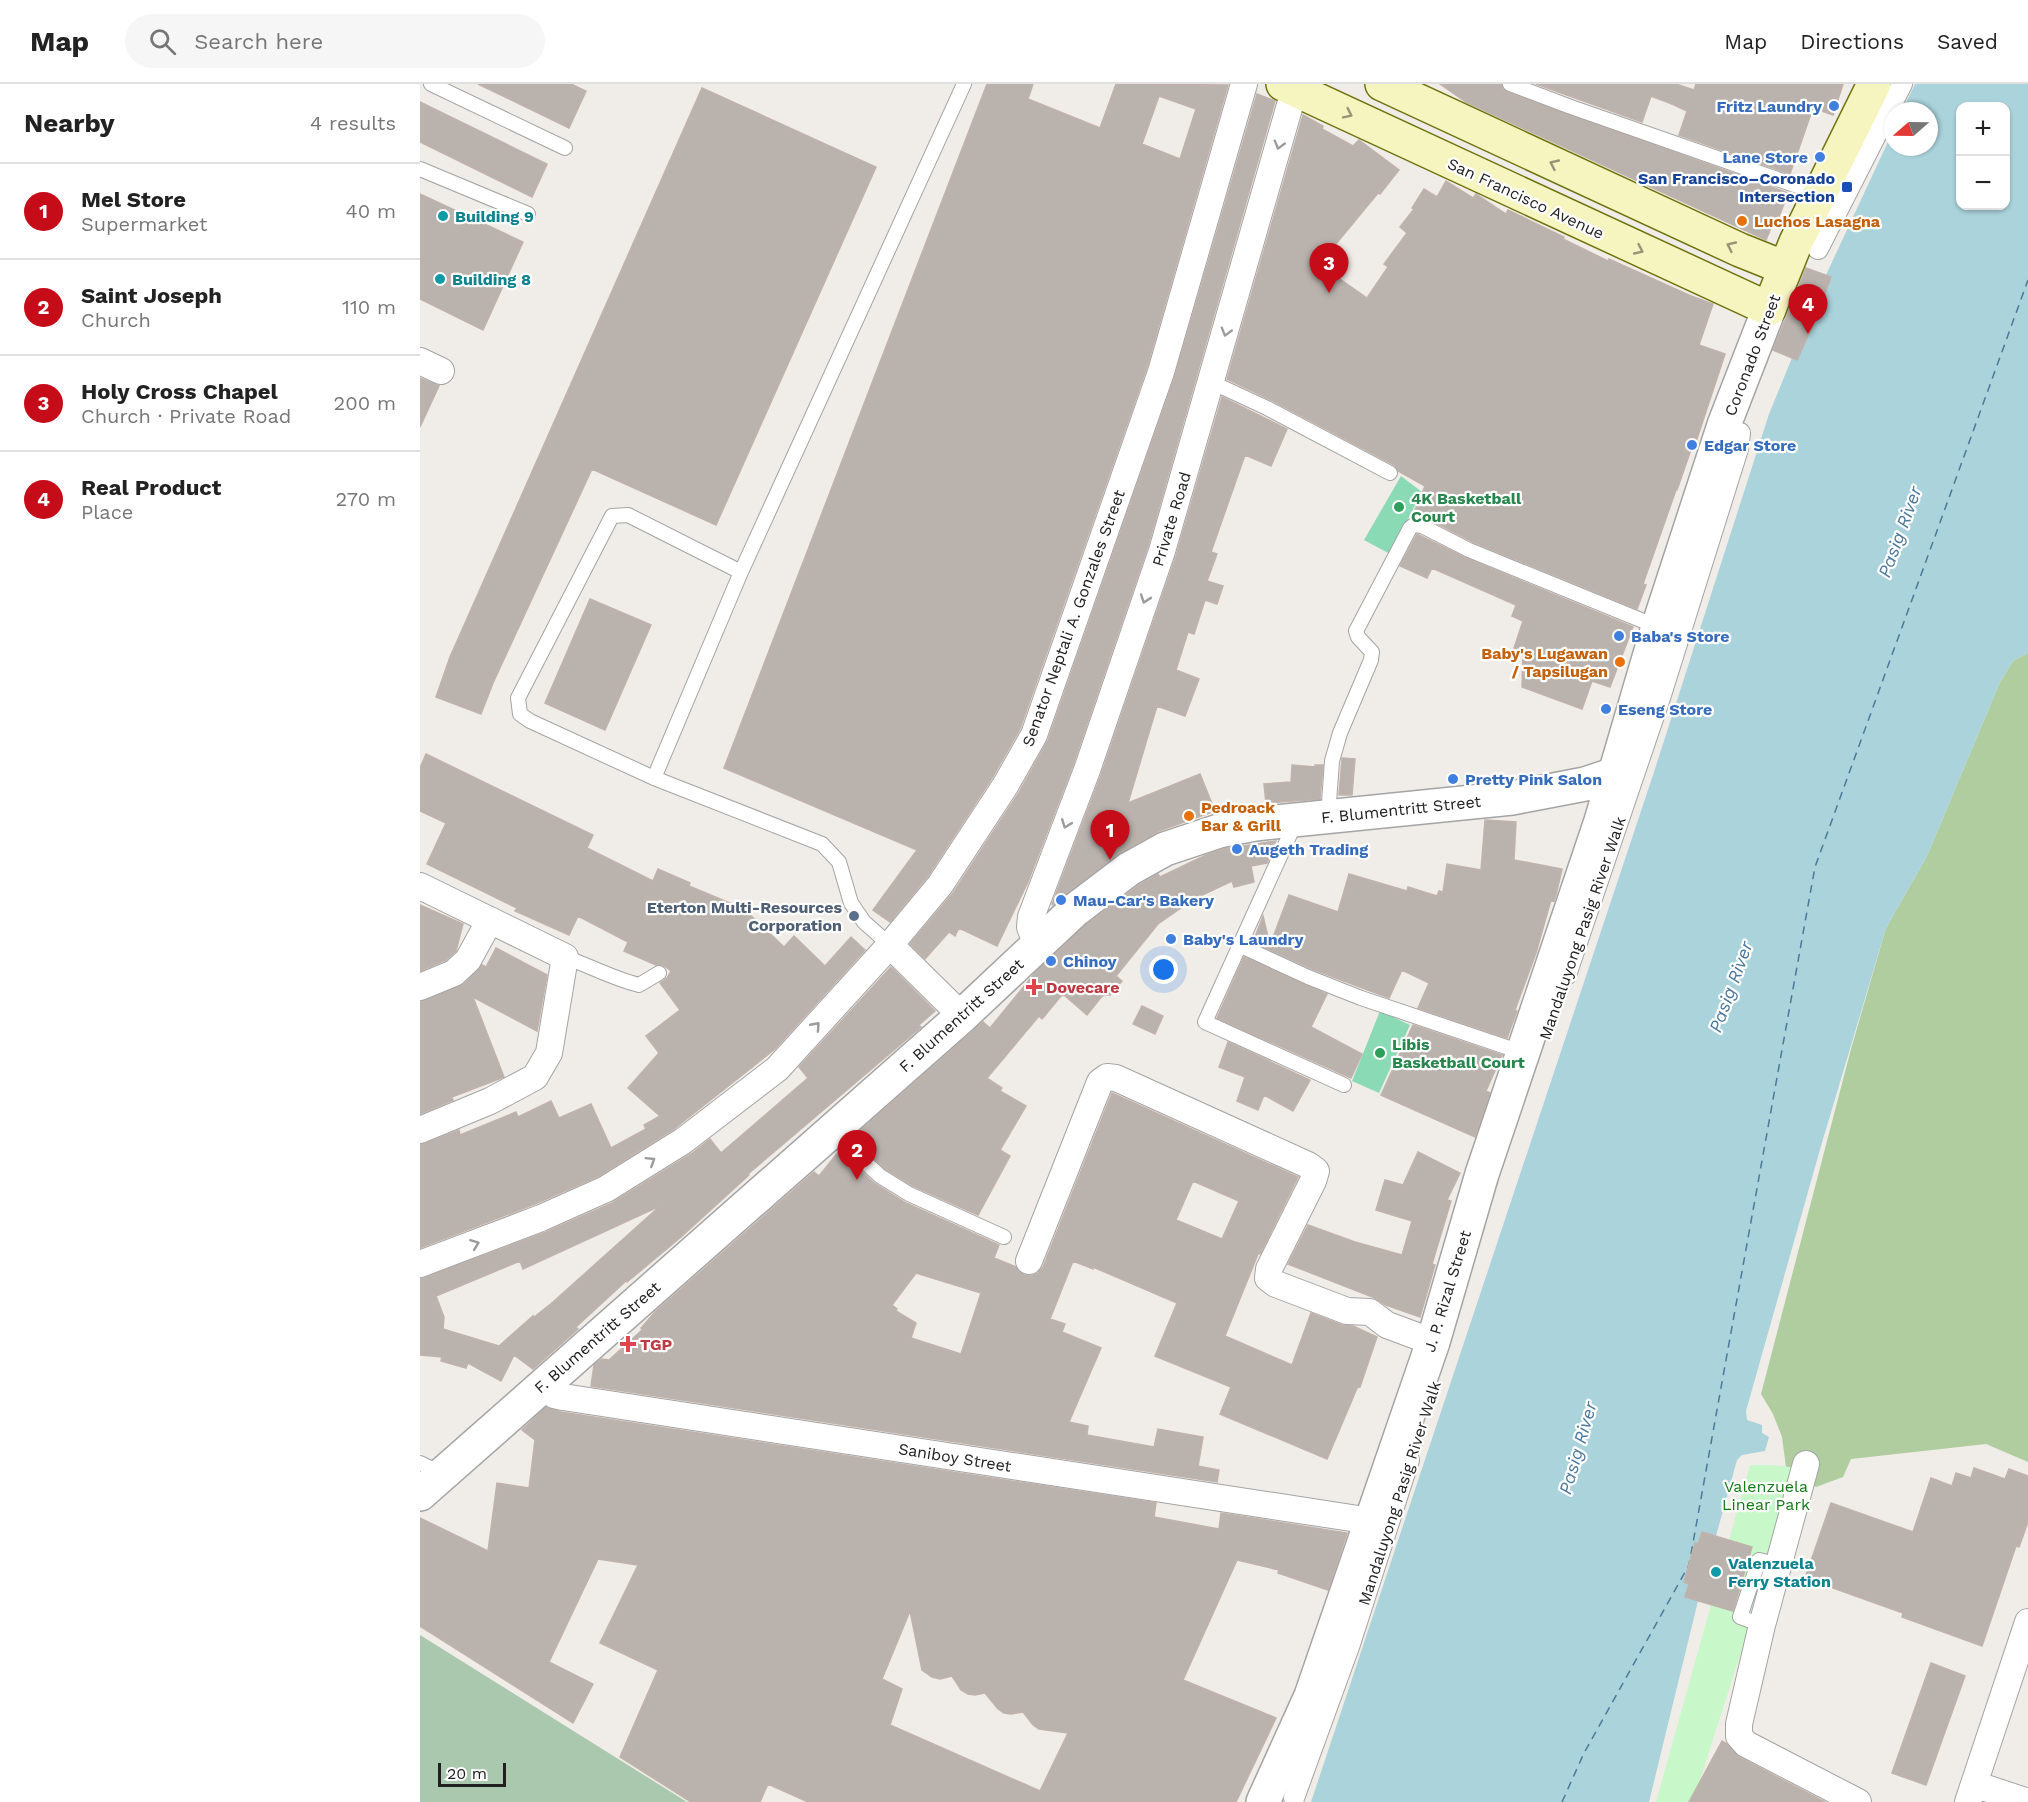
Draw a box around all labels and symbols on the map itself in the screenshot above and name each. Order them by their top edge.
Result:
place label: Fritz Laundry [1716,97,1823,116]
marker: Fritz Laundry [1827,99,1841,113]
north arrow [1884,102,1938,156]
one-way arrow [1341,106,1352,118]
one-way arrow [1274,139,1286,150]
place label: Lane Store [1722,148,1808,167]
marker: Lane Store [1813,150,1827,164]
street label: San Francisco Avenue [1445,154,1607,243]
one-way arrow [1550,159,1561,171]
place label: San Francisco–Coronado Intersection [1638,169,1835,206]
marker: San Francisco–Coronado Intersection [1840,180,1854,194]
place label: Building 9 [455,207,534,226]
marker: Building 9 [436,209,450,223]
place label: Luchos Lasagna [1754,212,1881,231]
marker: Luchos Lasagna [1735,214,1749,228]
one-way arrow [1727,241,1738,253]
one-way arrow [1632,243,1643,255]
pin: 3 [1310,244,1348,293]
place label: Building 8 [452,270,531,289]
marker: Building 8 [433,272,447,286]
pin: 4 [1788,284,1828,334]
street label: Coronado Street [1721,291,1784,419]
one-way arrow [1220,327,1233,337]
place label: Edgar Store [1704,436,1796,455]
marker: Edgar Store [1685,438,1699,452]
street label: Private Road [1148,470,1195,569]
water label: Pasig River [1873,482,1926,580]
street label: Senator Neptali A. Gonzales Street [1018,487,1129,749]
place label: 4K Basketball Court [1411,489,1522,526]
marker: 4K Basketball Court [1392,500,1406,514]
one-way arrow [1140,594,1153,604]
place label: Baba's Store [1631,627,1730,646]
marker: Baba's Store [1612,629,1626,643]
place label: Baby's Lugawan / Tapsilugan [1481,644,1608,681]
marker: Baby's Lugawan / Tapsilugan [1613,655,1627,669]
place label: Eseng Store [1618,700,1712,719]
marker: Eseng Store [1599,702,1613,716]
place label: Pretty Pink Salon [1465,770,1602,789]
marker: Pretty Pink Salon [1446,772,1460,786]
street label: F. Blumentritt Street [1320,792,1482,827]
place label: Pedroack Bar & Grill [1201,798,1282,835]
marker: Pedroack Bar & Grill [1182,809,1196,823]
pin: 1 [1090,810,1130,860]
street label: Mandaluyong Pasig River Walk [1535,814,1630,1042]
one-way arrow [1061,818,1073,829]
place label: Augeth Trading [1249,840,1368,859]
marker: Augeth Trading [1230,842,1244,856]
place label: Mau-Car's Bakery [1073,891,1215,910]
marker: Mau-Car's Bakery [1054,893,1068,907]
place label: Eterton Multi-Resources Corporation [647,898,842,935]
marker: Eterton Multi-Resources Corporation [847,909,861,923]
place label: Baby's Laundry [1183,930,1304,949]
marker: Baby's Laundry [1164,932,1178,946]
water label: Pasig River [1704,937,1757,1035]
place label: Chinoy [1063,952,1118,971]
street label: F. Blumentritt Street [895,954,1028,1076]
marker: Chinoy [1044,954,1058,968]
your location [1149,955,1178,984]
place label: Dovecare [1046,978,1119,997]
marker: Dovecare [1027,980,1041,994]
one-way arrow [809,1022,820,1032]
place label: Libis Basketball Court [1392,1035,1525,1072]
marker: Libis Basketball Court [1373,1046,1387,1060]
pin: 2 [838,1130,876,1180]
one-way arrow [645,1157,655,1169]
street label: J. P. Rizal Street [1420,1228,1475,1354]
one-way arrow [469,1239,480,1251]
street label: F. Blumentritt Street [530,1277,664,1397]
place label: TGP [640,1335,673,1354]
marker: TGP [621,1337,635,1351]
street label: Mandaluyong Pasig River Walk [1354,1378,1445,1608]
water label: Pasig River [1554,1398,1601,1497]
street label: Saniboy Street [897,1439,1013,1476]
park label: Valenzuela Linear Park [1722,1477,1810,1514]
place label: Valenzuela Ferry Station [1728,1554,1831,1591]
marker: Valenzuela Ferry Station [1709,1565,1723,1579]
scale bar [438,1760,506,1788]

